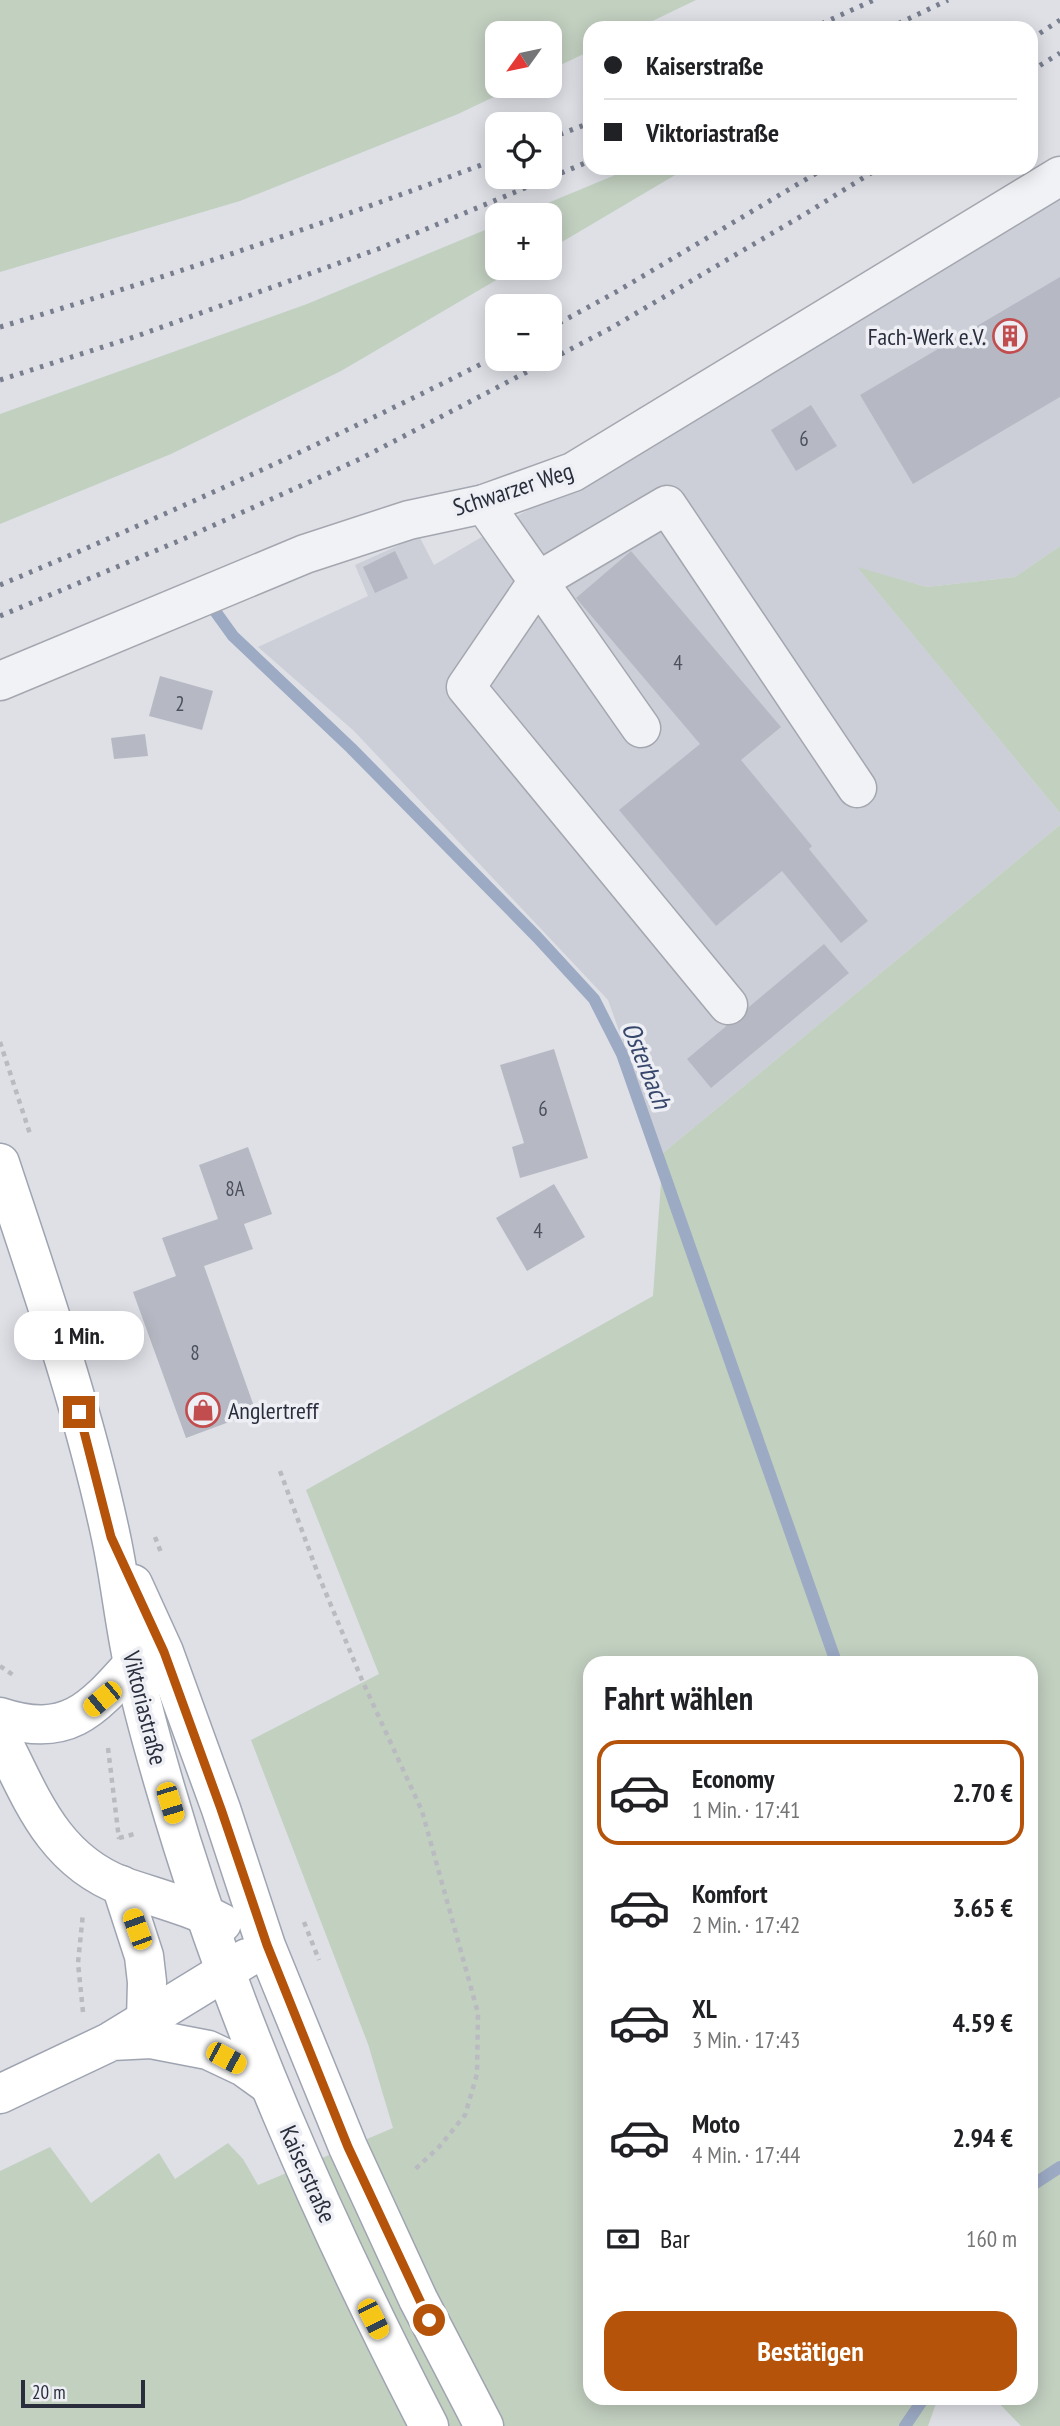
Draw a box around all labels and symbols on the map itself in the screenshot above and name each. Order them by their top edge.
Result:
north arrow [485,21,562,98]
building icon: Fach-Werk e.V. [991,317,1029,355]
place label: Fach-Werk e.V. [868,321,986,352]
house number: 6 [799,425,809,452]
street label: Schwarzer Weg [449,455,577,523]
house number: 4 [673,649,683,676]
house number: 2 [175,690,185,717]
water label: Osterbach [615,1017,680,1114]
house number: 6 [538,1095,548,1122]
house number: 8A [225,1175,245,1202]
house number: 4 [533,1217,543,1244]
callout: 1 Min. [14,1310,144,1360]
house number: 8 [190,1339,200,1366]
shop icon: Anglertreff [184,1391,222,1429]
place label: Anglertreff [228,1395,319,1426]
route end [63,1396,95,1428]
street label: Viktoriastraße [116,1647,174,1768]
car [80,1677,125,1721]
car [154,1780,187,1826]
car [120,1906,155,1952]
car [203,2039,250,2077]
street label: Kaiserstraße [273,2121,343,2227]
car [355,2296,392,2342]
route start [413,2304,445,2336]
scale bar [21,2377,145,2409]

